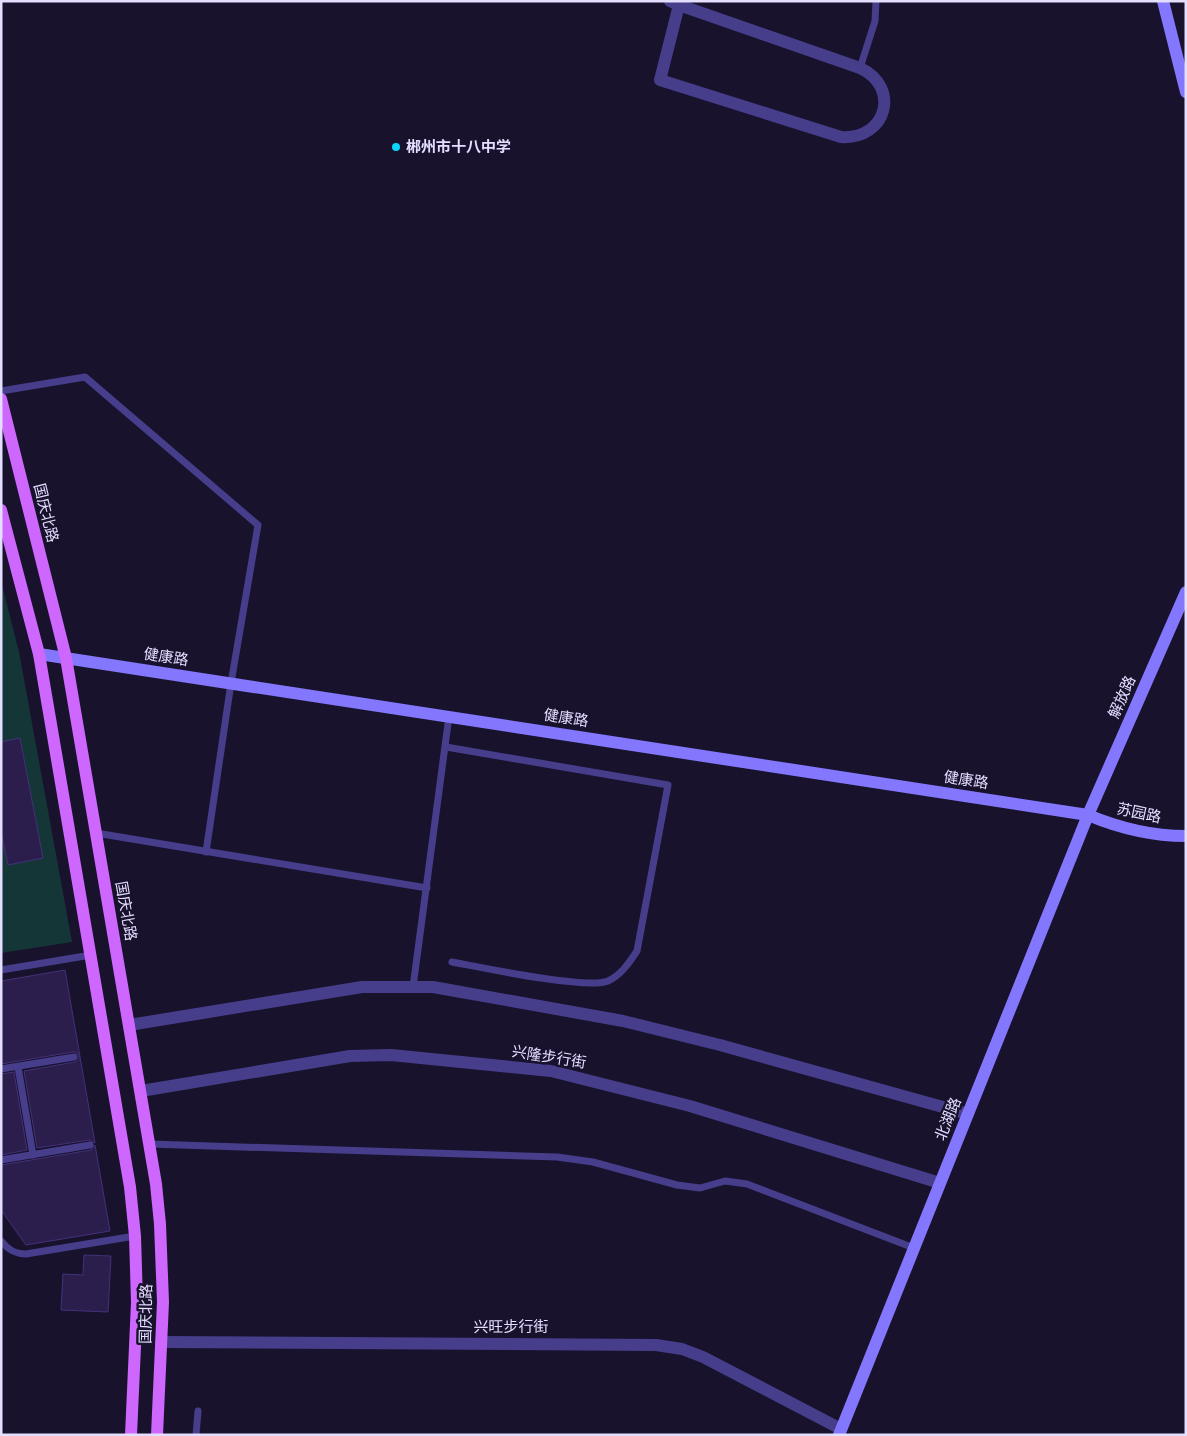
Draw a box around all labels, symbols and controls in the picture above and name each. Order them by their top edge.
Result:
place label: 郴州市十八中学 [406,138,511,155]
marker: 郴州市十八中学 [390,141,402,153]
street label: 国庆北路 [31,482,62,544]
street label: 健康路 [143,645,190,668]
street label: 解放路 [1105,673,1138,721]
street label: 健康路 [543,706,590,729]
street label: 健康路 [943,768,990,791]
street label: 苏园路 [1115,800,1163,826]
street label: 国庆北路 [113,880,140,942]
street label: 兴隆步行街 [511,1042,587,1071]
street label: 北湖路 [931,1095,964,1143]
street label: 国庆北路 [136,1284,155,1344]
street label: 兴旺步行街 [473,1318,549,1335]

